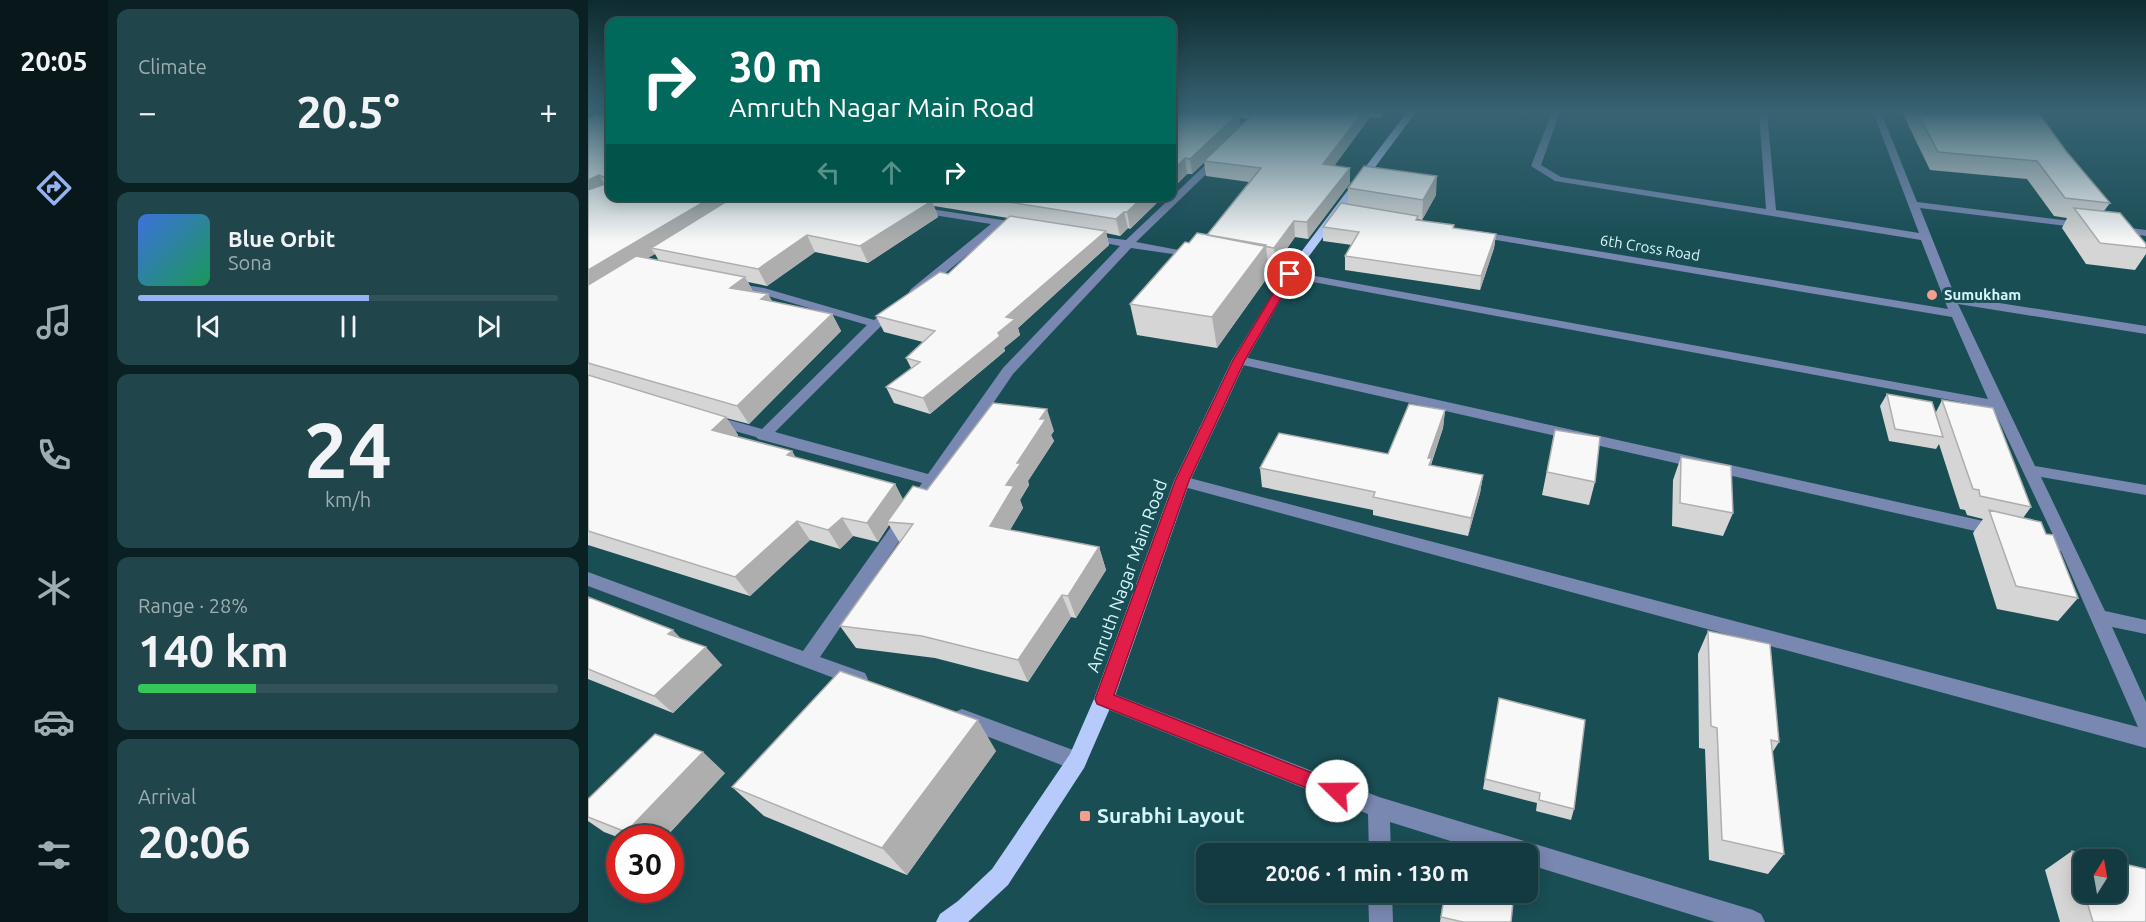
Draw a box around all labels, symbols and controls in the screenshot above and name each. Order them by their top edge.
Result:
icon: right [630,42,708,120]
text: 30 m [729,43,823,90]
text: 20:05 [20,46,88,76]
text: Climate [138,55,207,78]
text: 20.5° [296,86,400,137]
text: Amruth Nagar Main Road [729,92,1034,122]
text: − [138,93,157,130]
text: + [539,93,558,130]
icon: left [812,156,845,189]
icon: ahead [875,156,908,189]
icon: right [938,156,971,189]
icon: directions [33,167,75,209]
text: Blue Orbit [228,226,335,251]
street label: 6th Cross Road [1599,231,1701,264]
pin [1264,248,1315,299]
text: Sona [228,251,272,274]
icon: arrive [1273,257,1306,290]
place label: Sumukham [1944,286,2021,303]
marker: Sumukham [1925,288,1939,302]
icon: music [33,301,75,343]
icon: previous [192,310,225,343]
icon: pause [332,310,365,343]
icon: next [472,310,505,343]
text: 24 [304,405,392,493]
icon: phone [33,434,75,476]
street label: Amruth Nagar Main Road [1082,477,1170,675]
text: km/h [325,488,371,511]
icon: climate [33,567,75,609]
text: Range · 28% [138,594,248,617]
text: 140 km [138,625,289,676]
icon: car [33,701,75,743]
position arrow [1305,759,1369,823]
text: Arrival [138,785,196,808]
place label: Surabhi Layout [1097,803,1245,827]
marker: Surabhi Layout [1078,809,1092,823]
text: 20:06 [138,816,251,867]
speed limit sign: 30 [606,825,684,903]
icon: filters [33,834,75,876]
north arrow [2073,849,2127,903]
map controls [2073,849,2127,903]
text: 20:06 · 1 min · 130 m [1265,860,1469,885]

